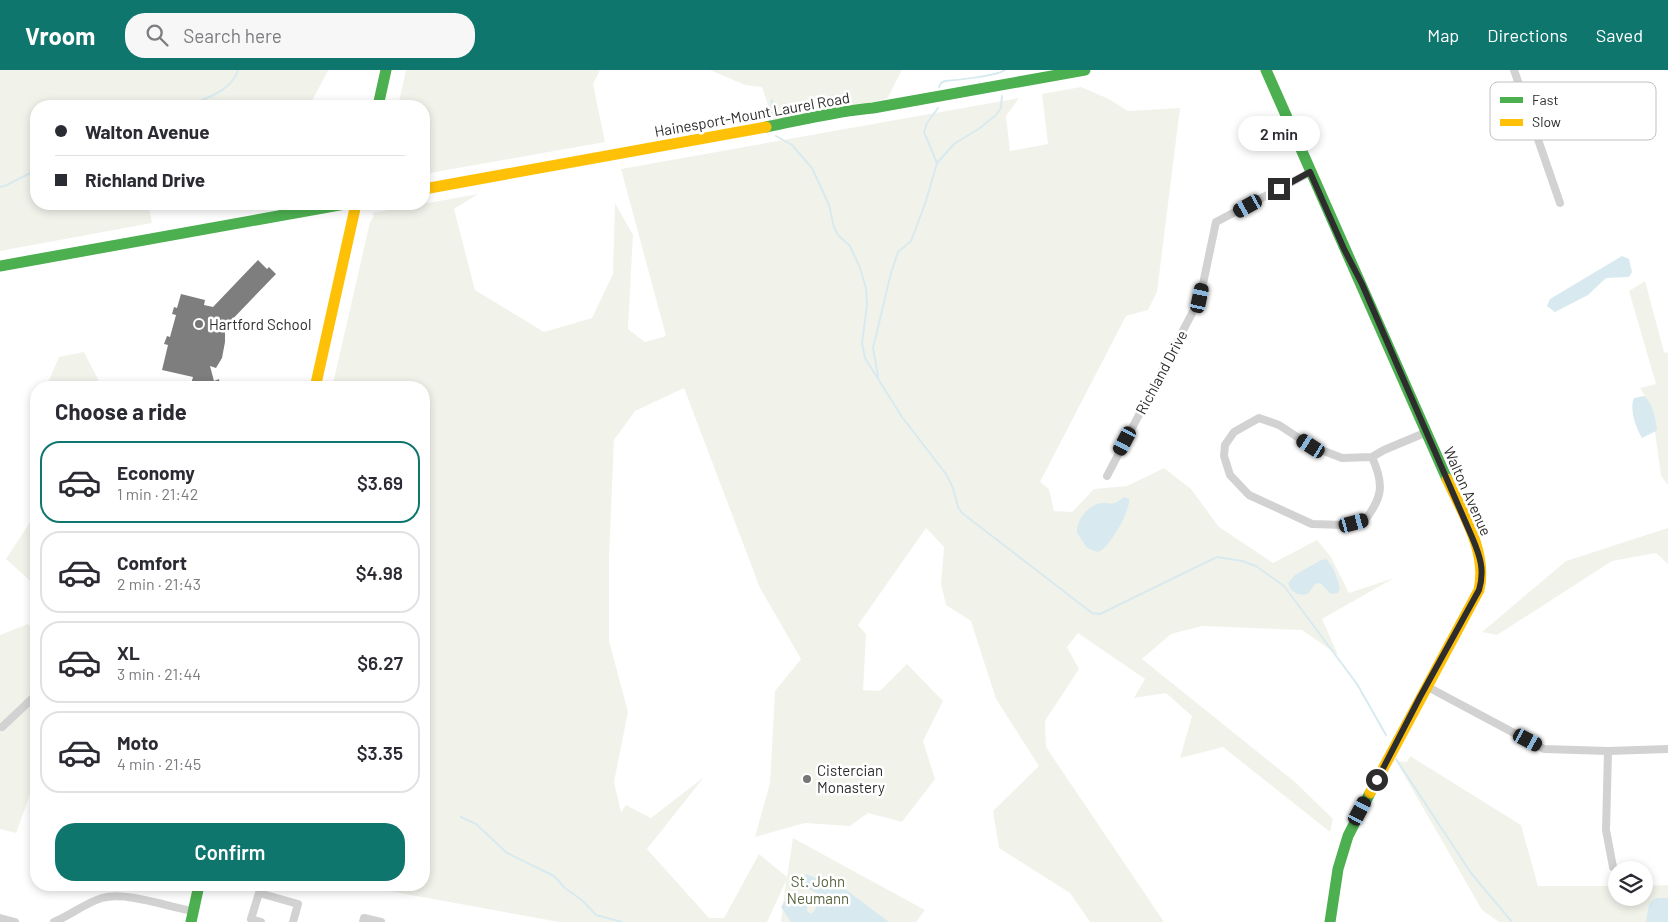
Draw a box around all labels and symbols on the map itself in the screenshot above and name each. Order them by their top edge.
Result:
legend [1490,82,1656,140]
street label: Hainesport-Mount Laurel Road [653,88,851,140]
text: Fast [1532,91,1558,108]
text: Slow [1532,113,1561,130]
callout: 2 min [1238,116,1320,152]
route end [1268,178,1290,200]
car [1231,192,1264,220]
car [1189,282,1210,314]
place label: Hartford School [209,315,311,333]
marker: Hartford School [193,318,205,330]
street label: Richland Drive [1131,327,1191,417]
car [1111,424,1138,458]
car [1294,432,1327,460]
street label: Walton Avenue [1440,444,1496,538]
car [1337,512,1370,534]
car [1511,726,1544,754]
place label: Cistercian Monastery [817,761,885,796]
route start [1366,769,1388,791]
marker: Cistercian Monastery [801,773,813,785]
car [1346,794,1373,828]
park label: St. John Neumann [787,872,849,907]

